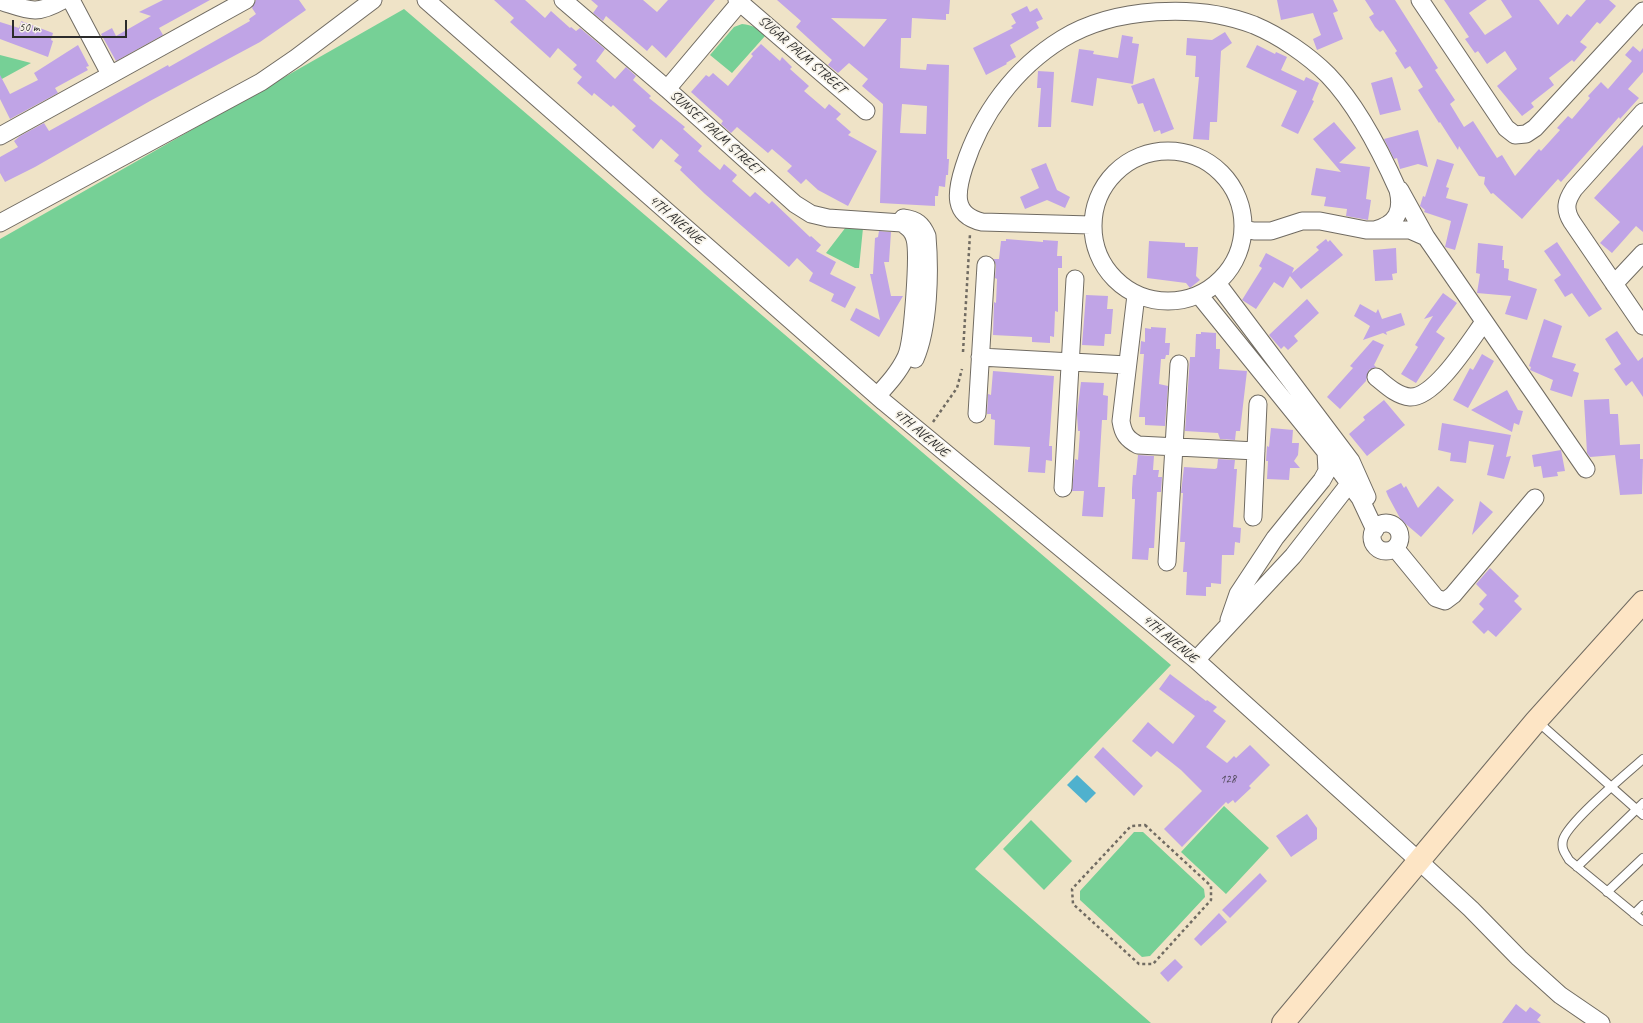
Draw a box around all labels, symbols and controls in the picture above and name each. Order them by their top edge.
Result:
scale bar [14,12,129,38]
street label: SUGAR PALM STREET [755,12,849,98]
text: 50 m [19,19,39,35]
street label: SUNSET PALM STREET [666,87,766,179]
street label: 4TH AVENUE [645,192,707,248]
street label: 4TH AVENUE [890,405,952,461]
street label: 4TH AVENUE [1139,611,1201,667]
house number: 128 [1220,773,1236,787]

